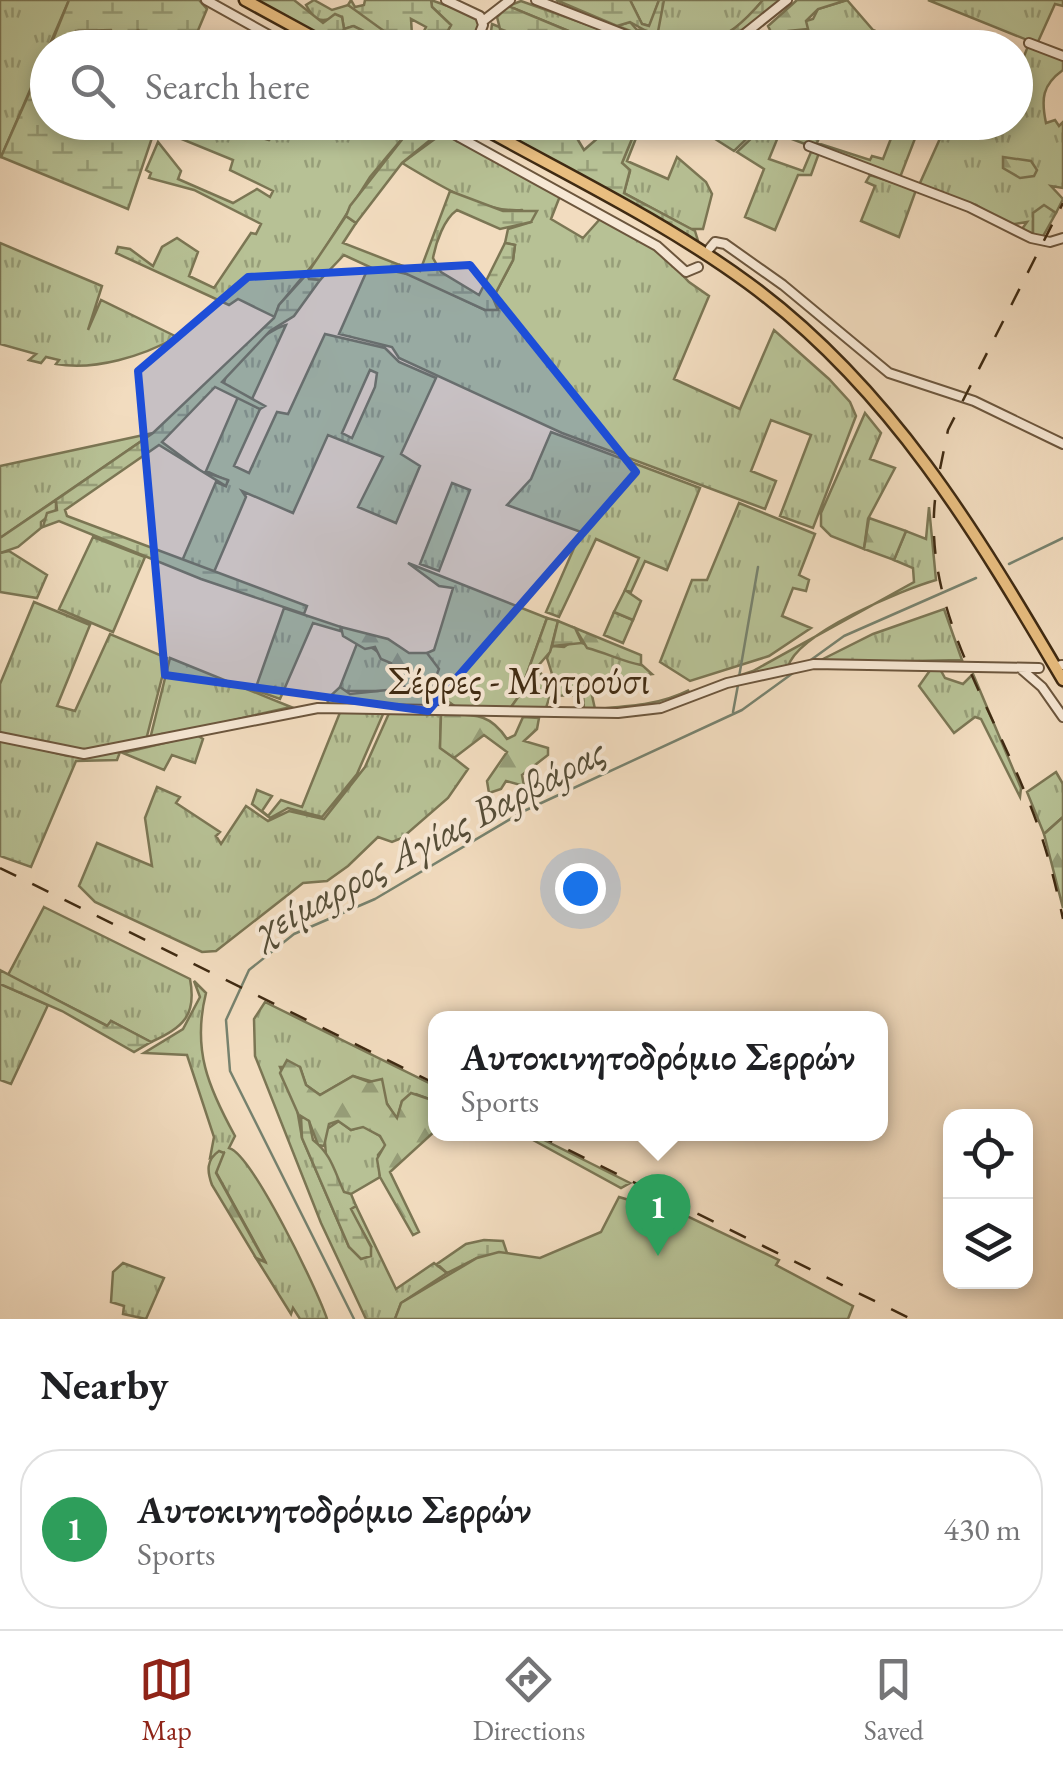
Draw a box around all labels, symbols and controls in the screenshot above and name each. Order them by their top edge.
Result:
search box [30,30,1033,140]
icon: search [65,58,120,113]
text: Search here [145,61,310,110]
street label: Σέρρες - Μητρούσι [388,655,650,704]
water label: χείμαρρος Αγίας Βαρβάρας [241,724,615,956]
your location [555,863,606,914]
popup [428,1011,888,1141]
text: Αυτοκινητοδρόμιο Σερρών [461,1031,855,1080]
text: Sports [461,1080,539,1122]
map controls [943,1109,1033,1289]
button: locate [943,1109,1033,1199]
pin: 1 [626,1174,690,1256]
button: layers [943,1199,1033,1289]
text: Nearby [40,1357,169,1412]
text: Αυτοκινητοδρόμιο Σερρών [137,1484,532,1533]
text: 1 [66,1508,83,1550]
text: 430 m [944,1508,1021,1550]
text: Sports [137,1533,215,1575]
tab: Map [139,1652,194,1748]
tab: Directions [473,1652,585,1748]
tab: Saved [864,1652,924,1748]

